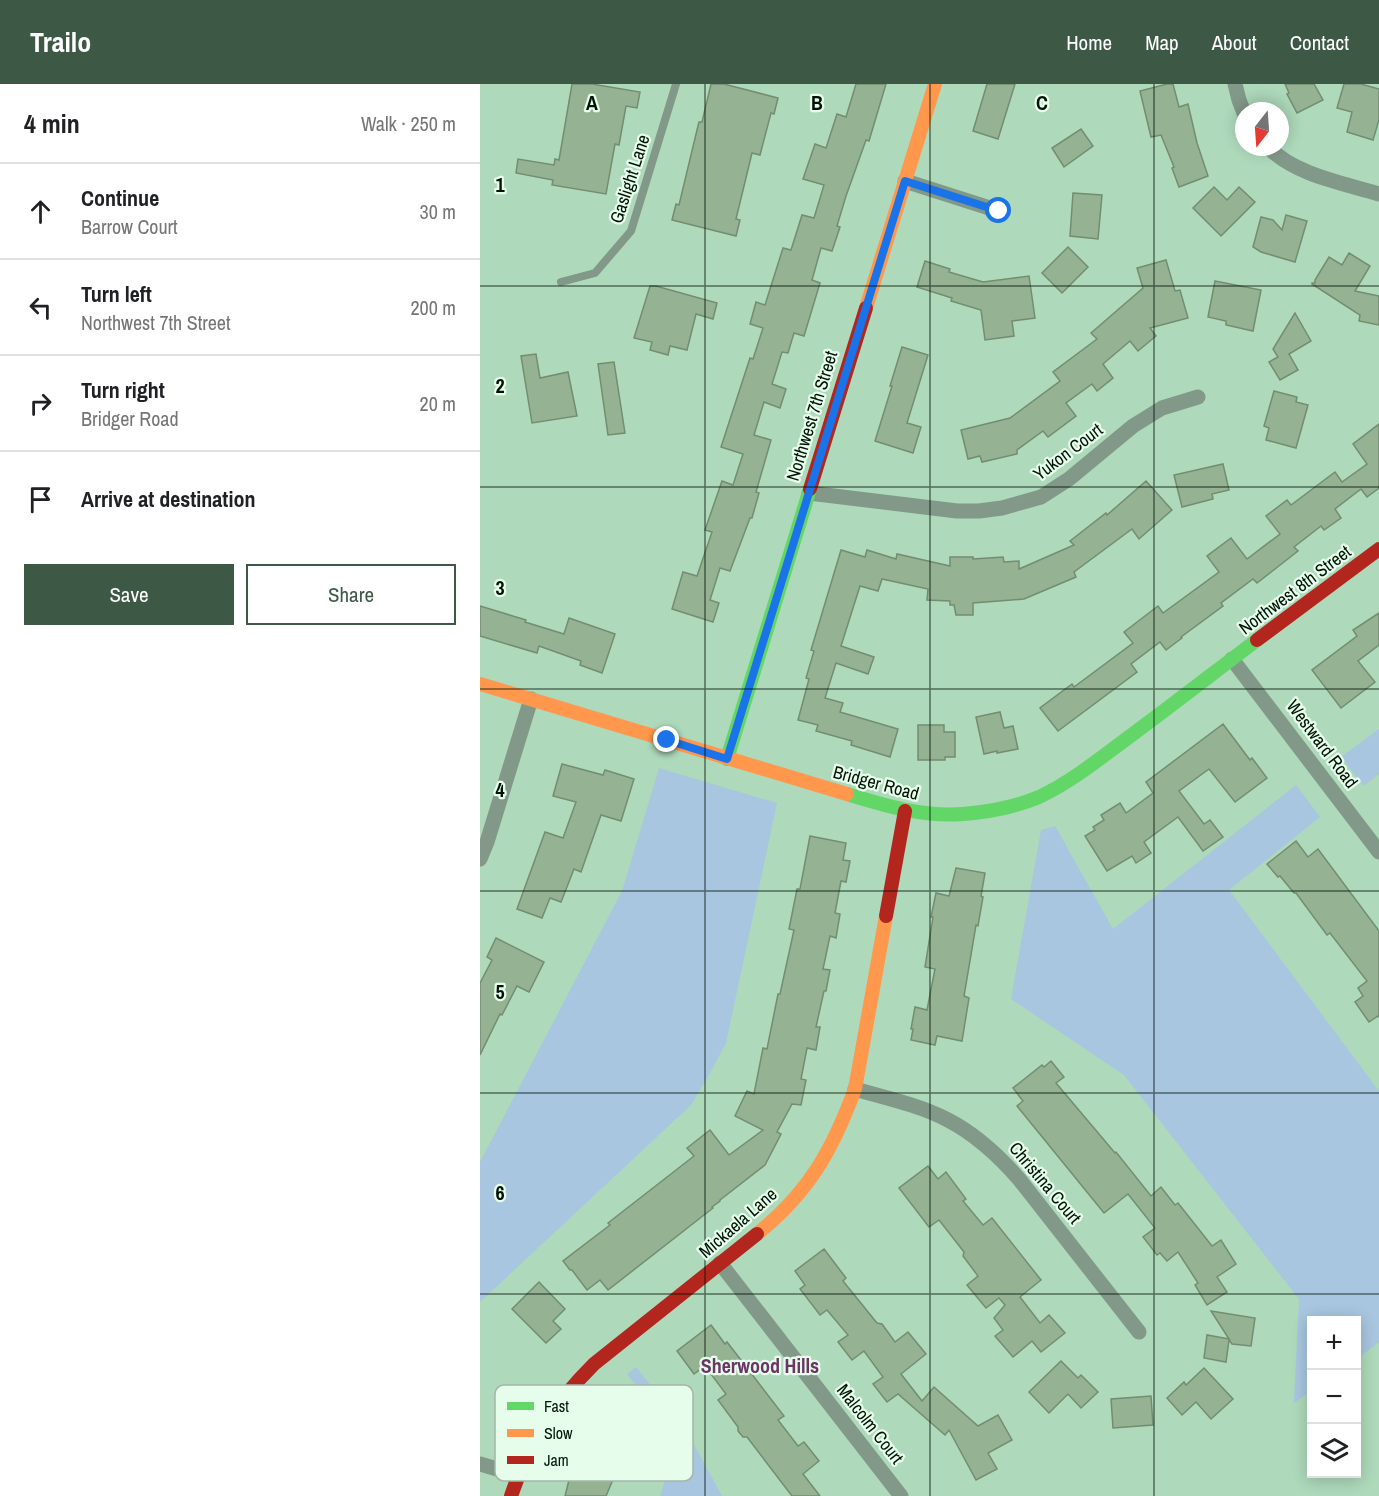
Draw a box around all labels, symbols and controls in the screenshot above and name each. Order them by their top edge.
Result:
text: Trailo [30,23,91,61]
text: Home [1066,28,1112,57]
text: Map [1145,28,1179,57]
text: About [1212,28,1257,57]
text: Contact [1290,28,1349,57]
text: A [586,89,598,116]
text: B [811,89,823,116]
text: C [1036,89,1048,116]
north arrow [1235,102,1289,156]
text: 4 min [24,106,80,141]
text: Walk · 250 m [361,110,456,137]
street label: Gaslight Lane [603,131,656,226]
text: 1 [495,171,505,198]
text: Continue [81,183,159,213]
icon: ahead [24,195,57,228]
route start [985,197,1011,223]
text: 30 m [420,198,456,225]
text: Barrow Court [81,213,178,240]
text: Turn left [81,279,152,309]
icon: left [24,291,57,324]
text: 200 m [410,294,456,321]
text: Northwest 7th Street [81,309,231,336]
street label: Northwest 7th Street [780,348,843,484]
text: 2 [495,372,505,399]
text: Turn right [81,375,165,405]
icon: right [24,387,57,420]
text: 20 m [420,390,456,417]
text: Bridger Road [81,405,179,432]
street label: Yukon Court [1028,417,1108,486]
icon: arrive [24,483,57,516]
text: Arrive at destination [81,484,255,514]
street label: Northwest 8th Street [1233,539,1356,640]
button: Save [24,564,234,625]
button: Share [246,564,456,625]
text: 3 [495,574,505,601]
street label: Westward Road [1281,694,1364,793]
route end [653,726,679,752]
street label: Bridger Road [830,759,922,806]
text: 4 [495,776,505,803]
text: 5 [495,978,505,1005]
street label: Christina Court [1004,1136,1087,1229]
text: 6 [495,1179,505,1206]
street label: Mickaela Lane [693,1182,782,1264]
map controls [1307,1316,1361,1478]
button: + [1307,1316,1361,1370]
district label: Sherwood Hills [701,1352,819,1379]
button: − [1307,1370,1361,1424]
street label: Malcolm Court [831,1379,910,1469]
legend [495,1385,693,1481]
text: Fast [544,1395,569,1417]
text: Slow [544,1422,573,1444]
button: layers [1307,1424,1361,1478]
text: Jam [544,1449,569,1471]

